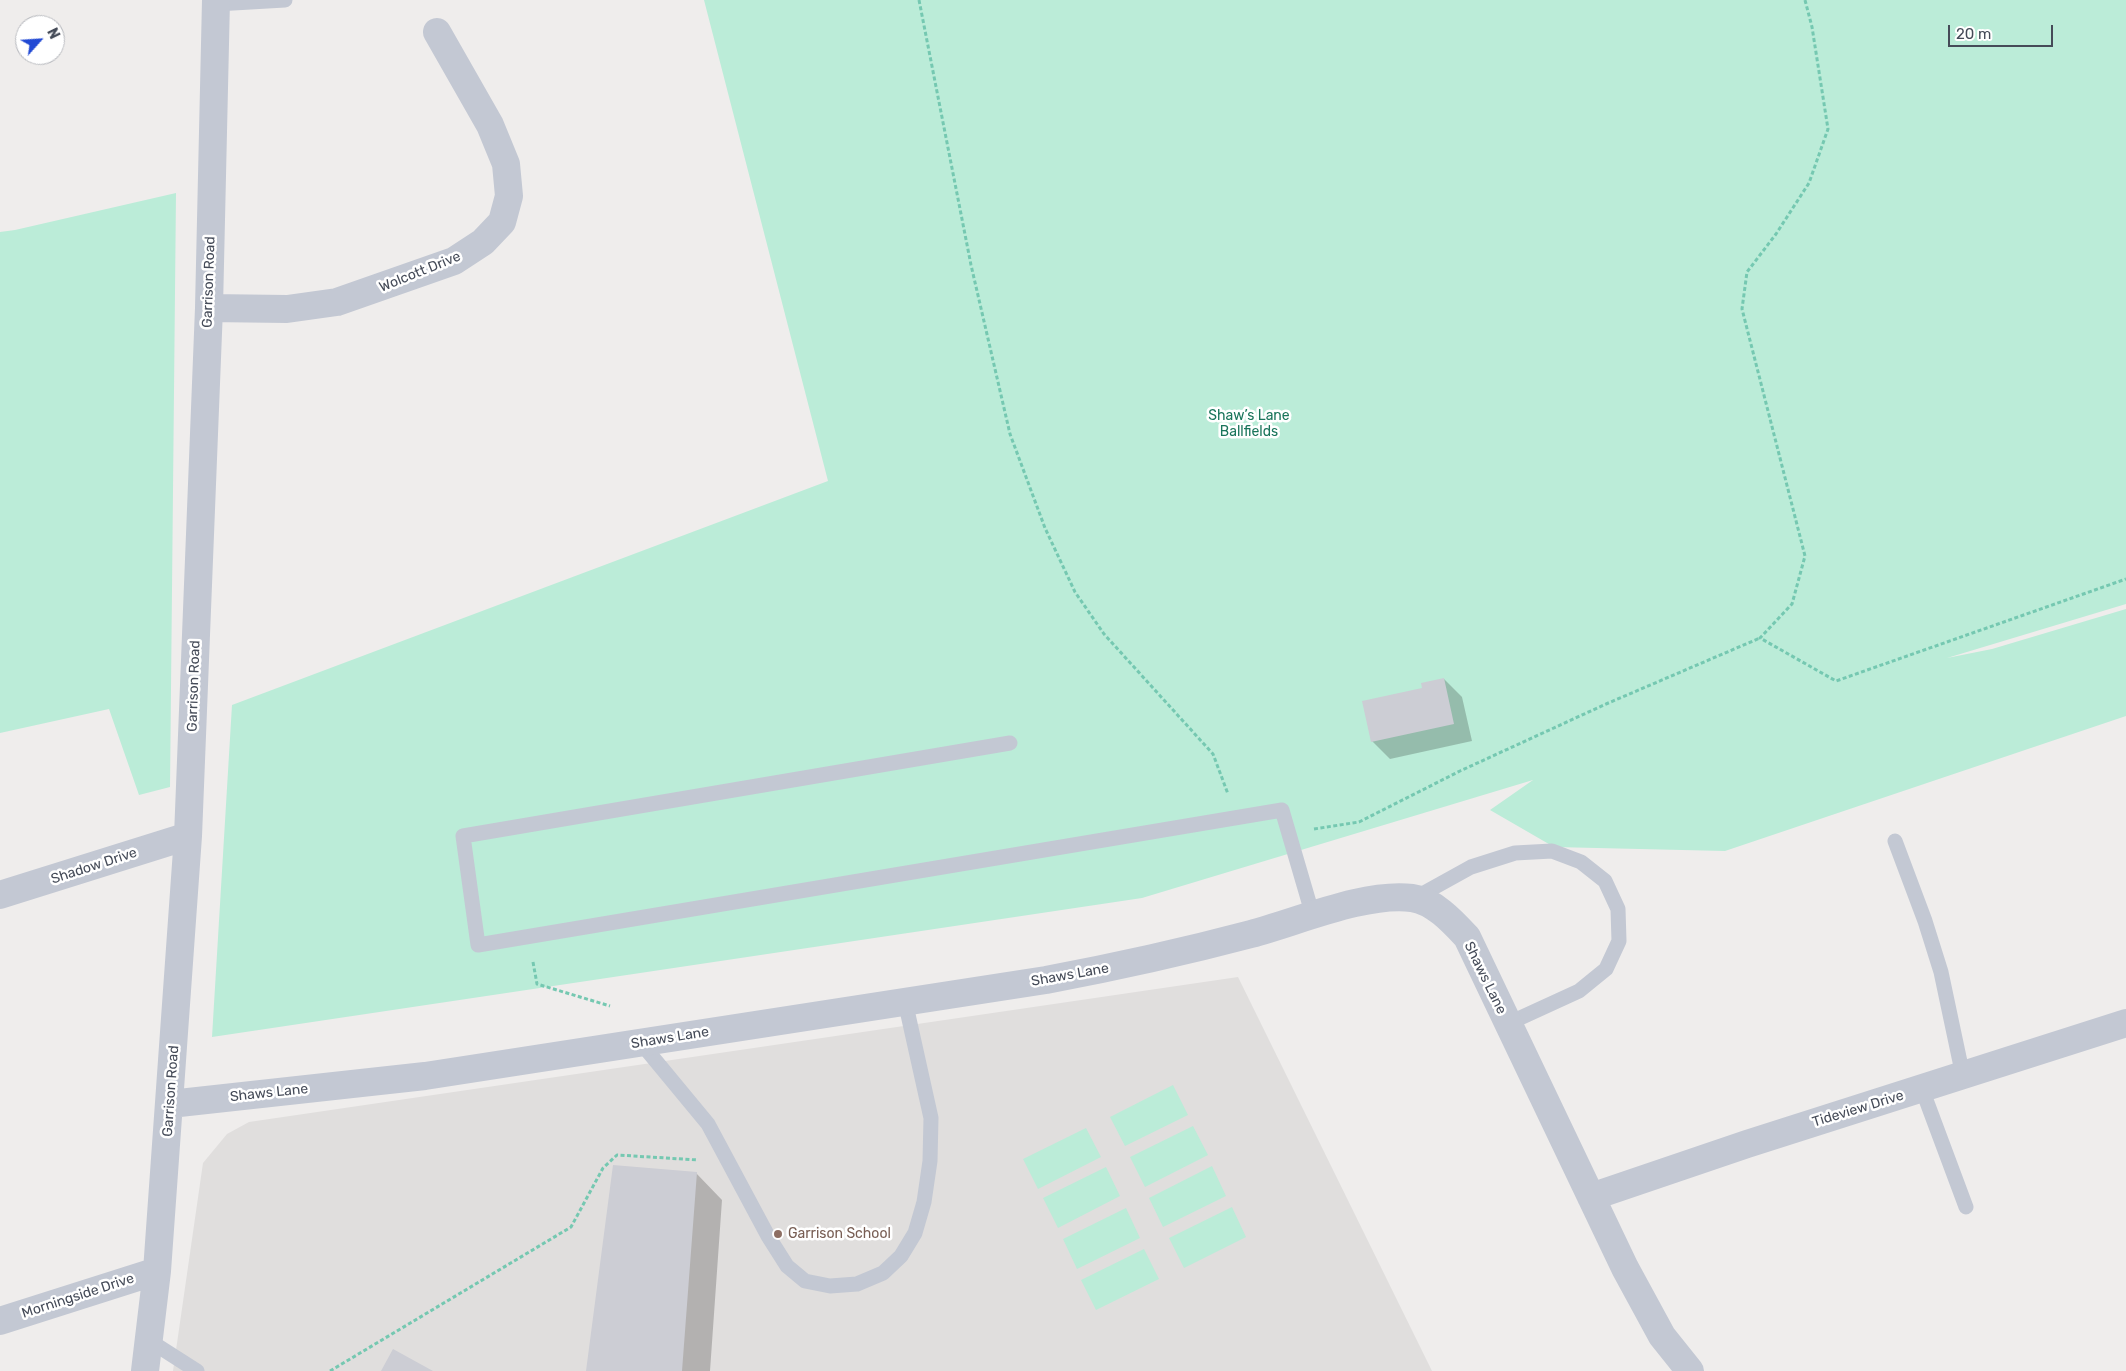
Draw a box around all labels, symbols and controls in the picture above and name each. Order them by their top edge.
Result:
north arrow [15,15,65,65]
scale bar [1951,15,2056,47]
text: N [43,25,63,42]
text: 20 m [1956,25,1991,43]
street label: Garrison Road [199,236,219,328]
street label: Wolcott Drive [377,248,463,296]
park label: Shaw’s Lane Ballfields [1208,408,1290,441]
street label: Garrison Road [184,640,204,732]
street label: Shadow Drive [49,844,139,888]
street label: Shaws Lane [1460,939,1510,1017]
street label: Shaws Lane [1030,960,1110,990]
street label: Shaws Lane [630,1024,710,1052]
street label: Garrison Road [159,1045,183,1137]
street label: Shaws Lane [229,1081,309,1105]
street label: Tideview Drive [1810,1087,1906,1131]
place label: Garrison School [788,1226,891,1242]
marker: Garrison School [772,1228,784,1240]
street label: Morningside Drive [20,1270,136,1322]

